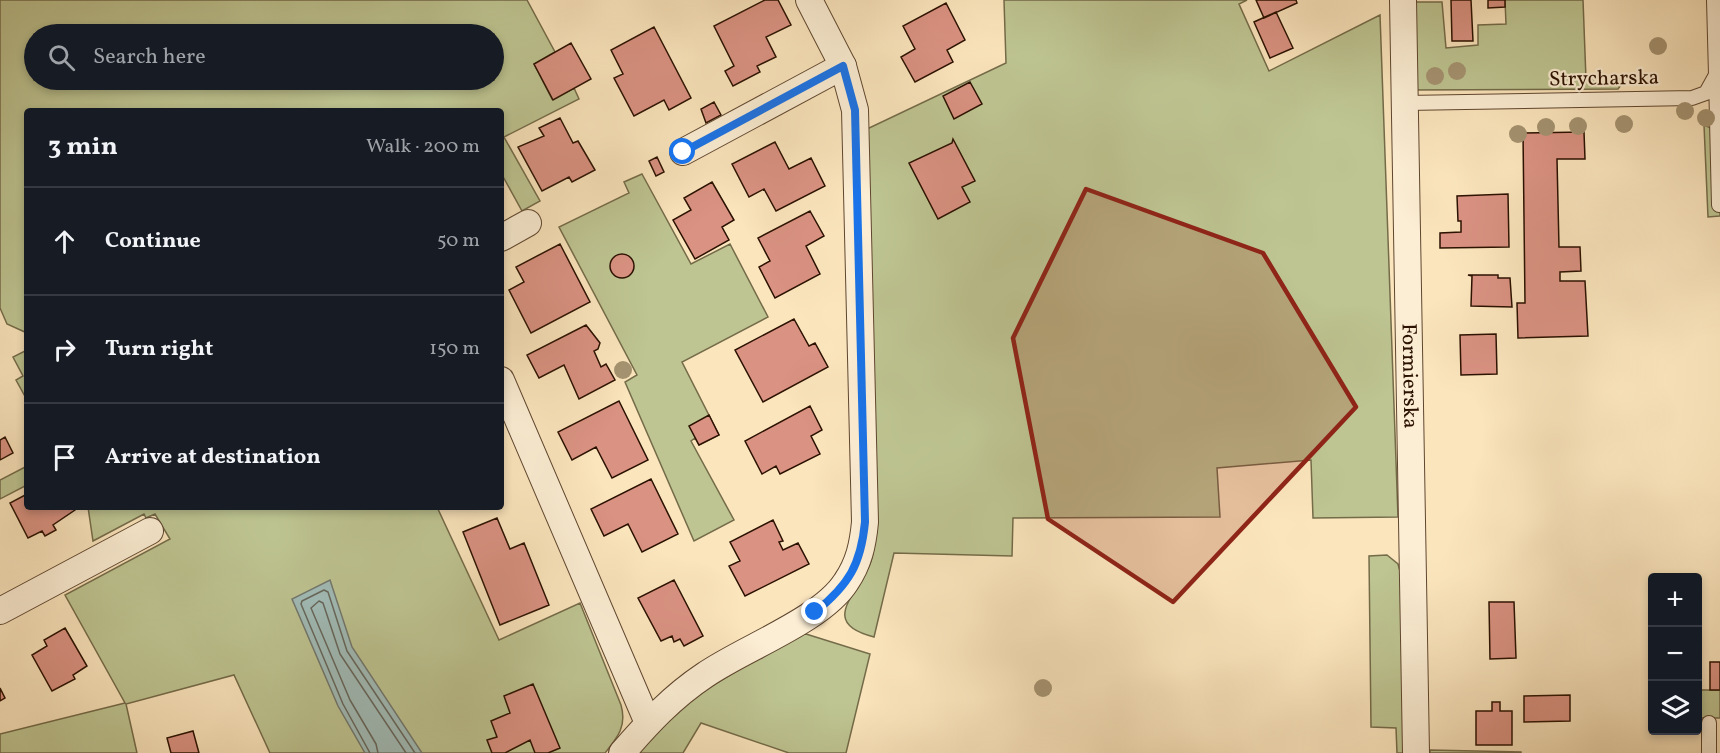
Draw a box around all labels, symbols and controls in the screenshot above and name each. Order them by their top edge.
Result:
search box [24,24,504,90]
icon: search [45,41,78,74]
text: Search here [93,42,206,73]
street label: Strycharska [1549,64,1659,94]
text: 3 min [48,129,118,165]
text: Walk · 200 m [366,133,480,161]
route start [669,138,695,164]
icon: ahead [48,225,81,258]
text: Continue [105,226,201,257]
text: 50 m [437,227,480,255]
street label: Formierska [1394,323,1425,429]
icon: right [48,333,81,366]
text: Turn right [105,334,213,365]
text: 150 m [429,335,480,363]
icon: arrive [48,441,81,474]
text: Arrive at destination [105,442,321,473]
map controls [1648,573,1702,735]
button: + [1648,573,1702,627]
route end [801,598,827,624]
button: − [1648,627,1702,681]
button: layers [1648,681,1702,735]

